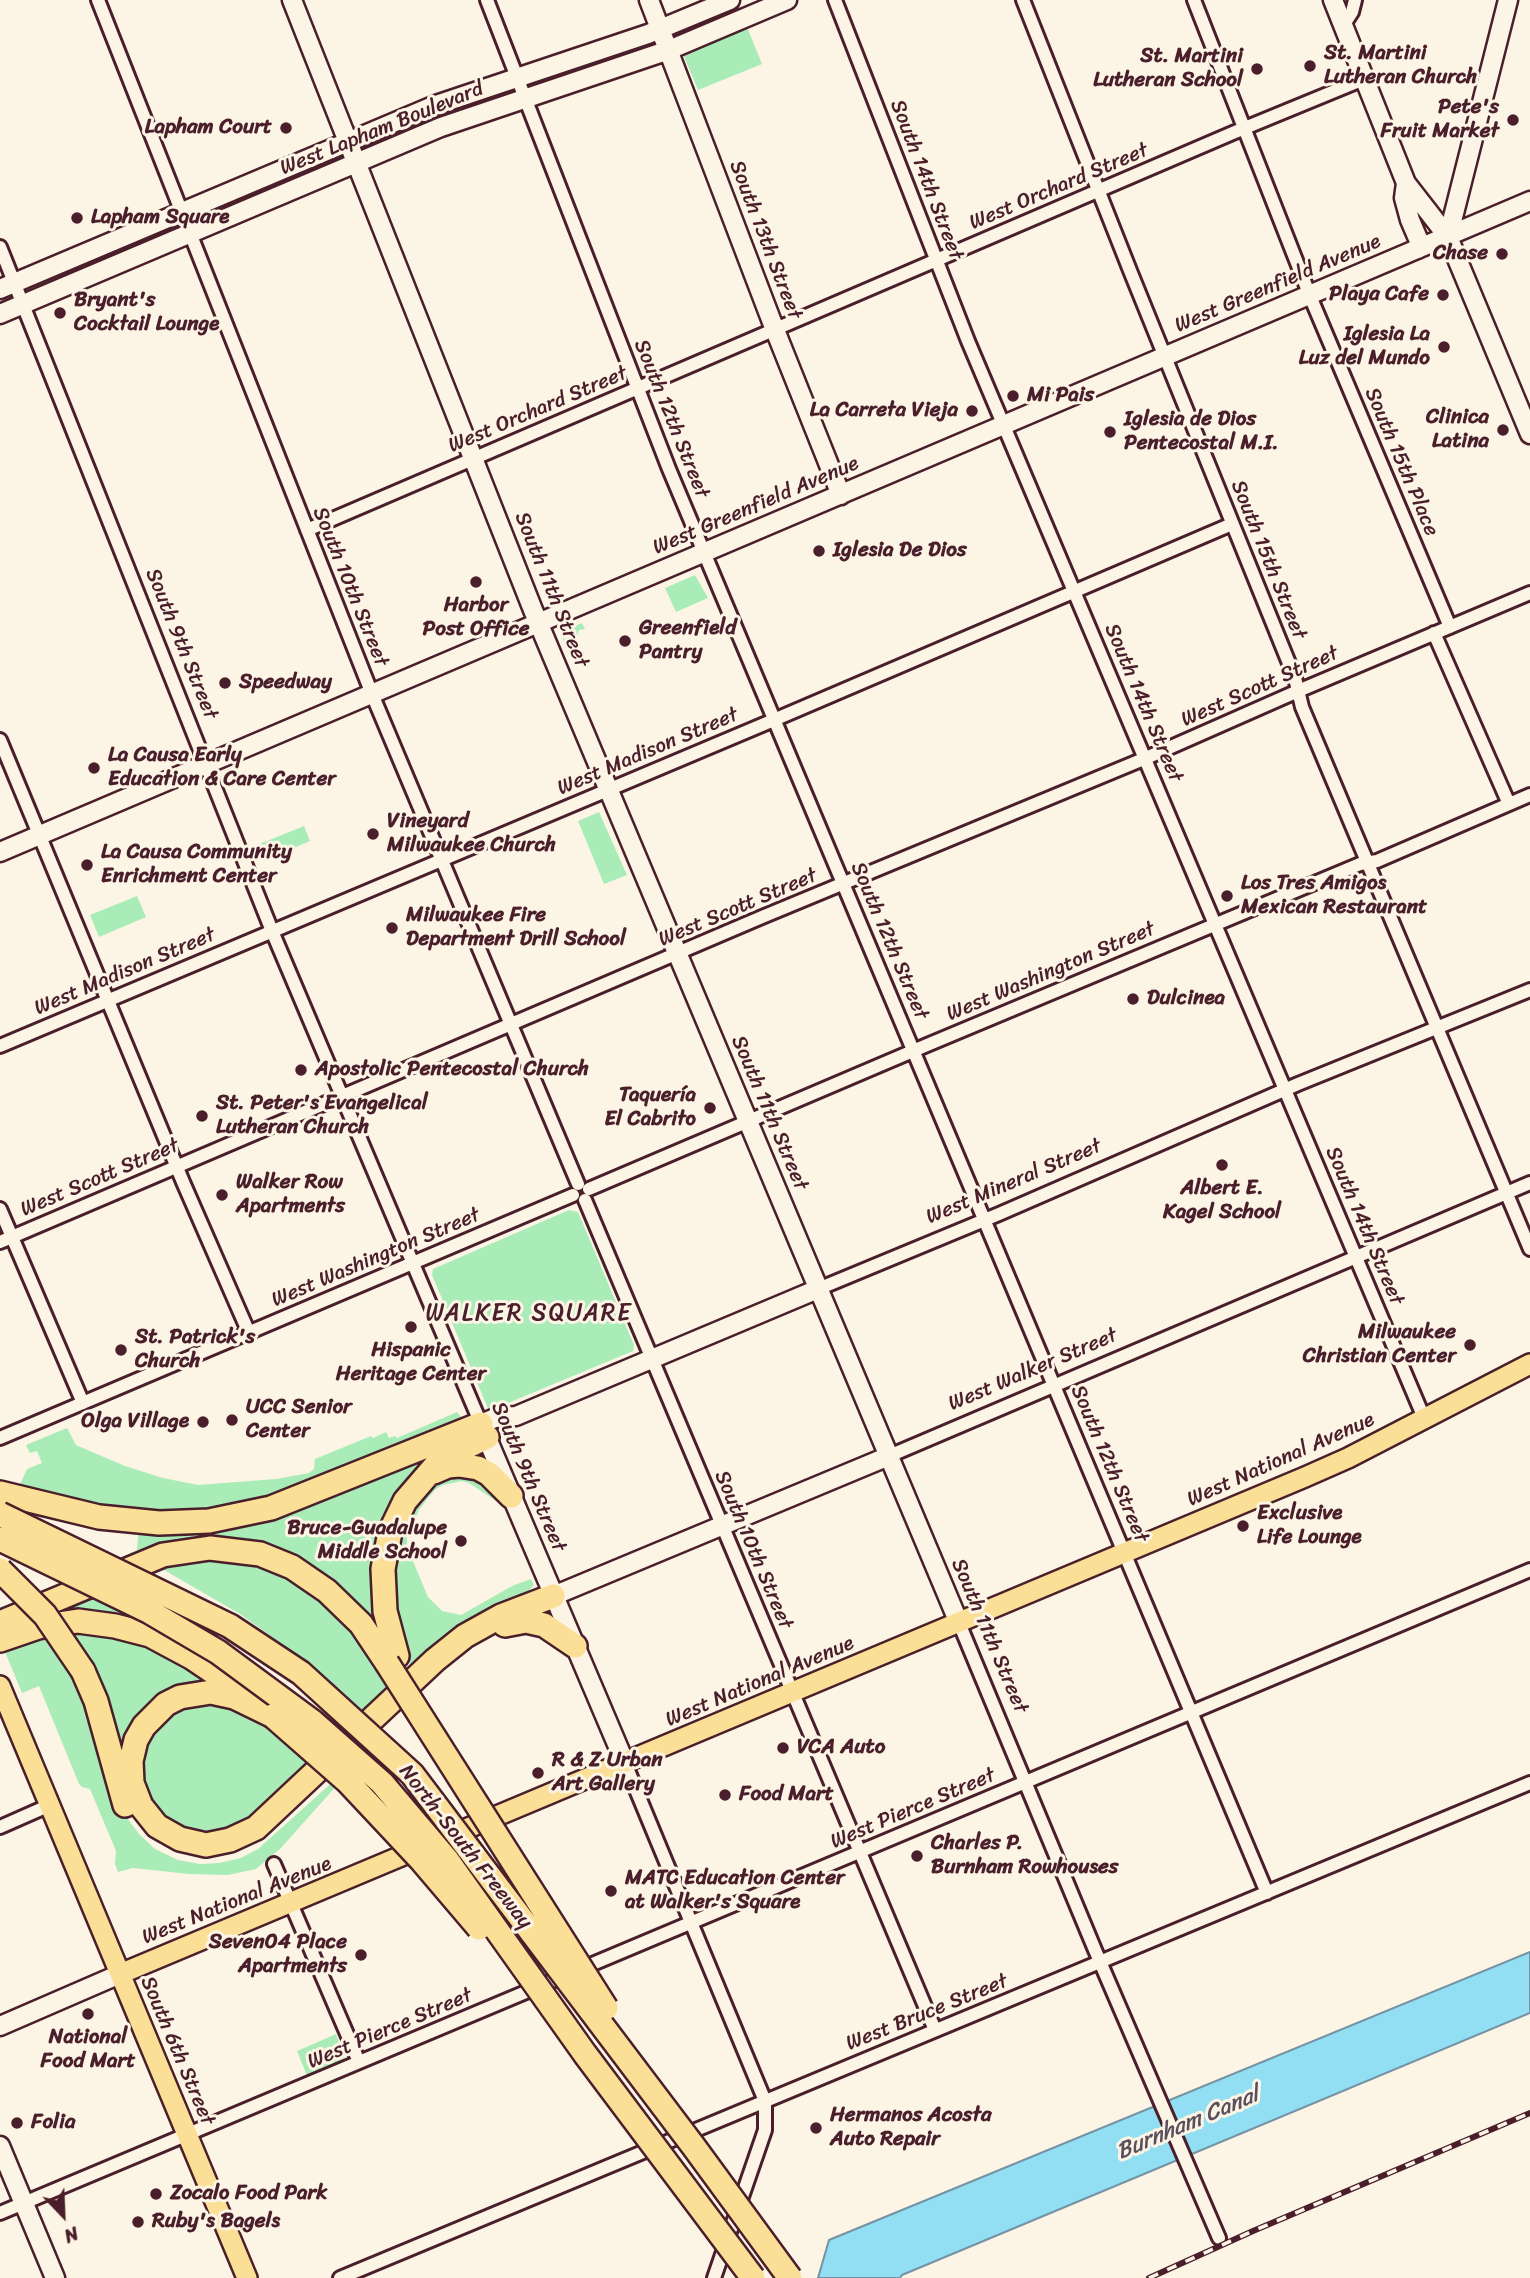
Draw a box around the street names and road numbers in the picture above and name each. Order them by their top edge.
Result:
street label: West Lapham Boulevard [277,77,487,181]
street label: South 14th Street [884,96,968,264]
street label: West Orchard Street [966,138,1152,236]
street label: South 13th Street [723,157,807,323]
street label: West Greenfield Avenue [1171,229,1385,339]
street label: South 12th Street [628,336,714,502]
street label: West Orchard Street [445,361,631,459]
street label: South 15th Place [1358,384,1444,540]
street label: West Greenfield Avenue [649,451,863,561]
street label: South 15th Street [1225,477,1311,643]
street label: South 10th Street [307,504,393,670]
street label: South 11th Street [508,509,594,671]
street label: South 9th Street [139,565,223,723]
street label: South 14th Street [1098,620,1188,786]
street label: West Scott Street [1177,641,1343,733]
street label: West Madison Street [554,703,742,801]
street label: South 12th Street [844,859,934,1023]
street label: West Scott Street [655,863,821,953]
street label: West Washington Street [943,917,1159,1027]
street label: West Madison Street [31,923,219,1021]
street label: South 11th Street [725,1032,813,1194]
street label: West Scott Street [17,1133,183,1223]
street label: West Mineral Street [923,1134,1105,1230]
street label: South 14th Street [1319,1143,1409,1309]
street label: West Washington Street [268,1203,484,1313]
street label: West Walker Street [945,1323,1121,1417]
street label: South 12th Street [1064,1382,1154,1546]
street label: South 9th Street [485,1398,571,1556]
street label: West National Avenue [1184,1407,1378,1513]
street label: South 10th Street [708,1467,798,1633]
street label: South 11th Street [945,1555,1033,1717]
street label: West National Avenue [662,1631,858,1733]
street label: North-South Freeway [393,1760,537,1934]
street label: West Pierce Street [827,1763,999,1855]
street label: West National Avenue [139,1851,335,1951]
street label: West Bruce Street [842,1969,1012,2057]
street label: South 6th Street [134,1973,220,2129]
street label: West Pierce Street [304,1983,476,2075]

